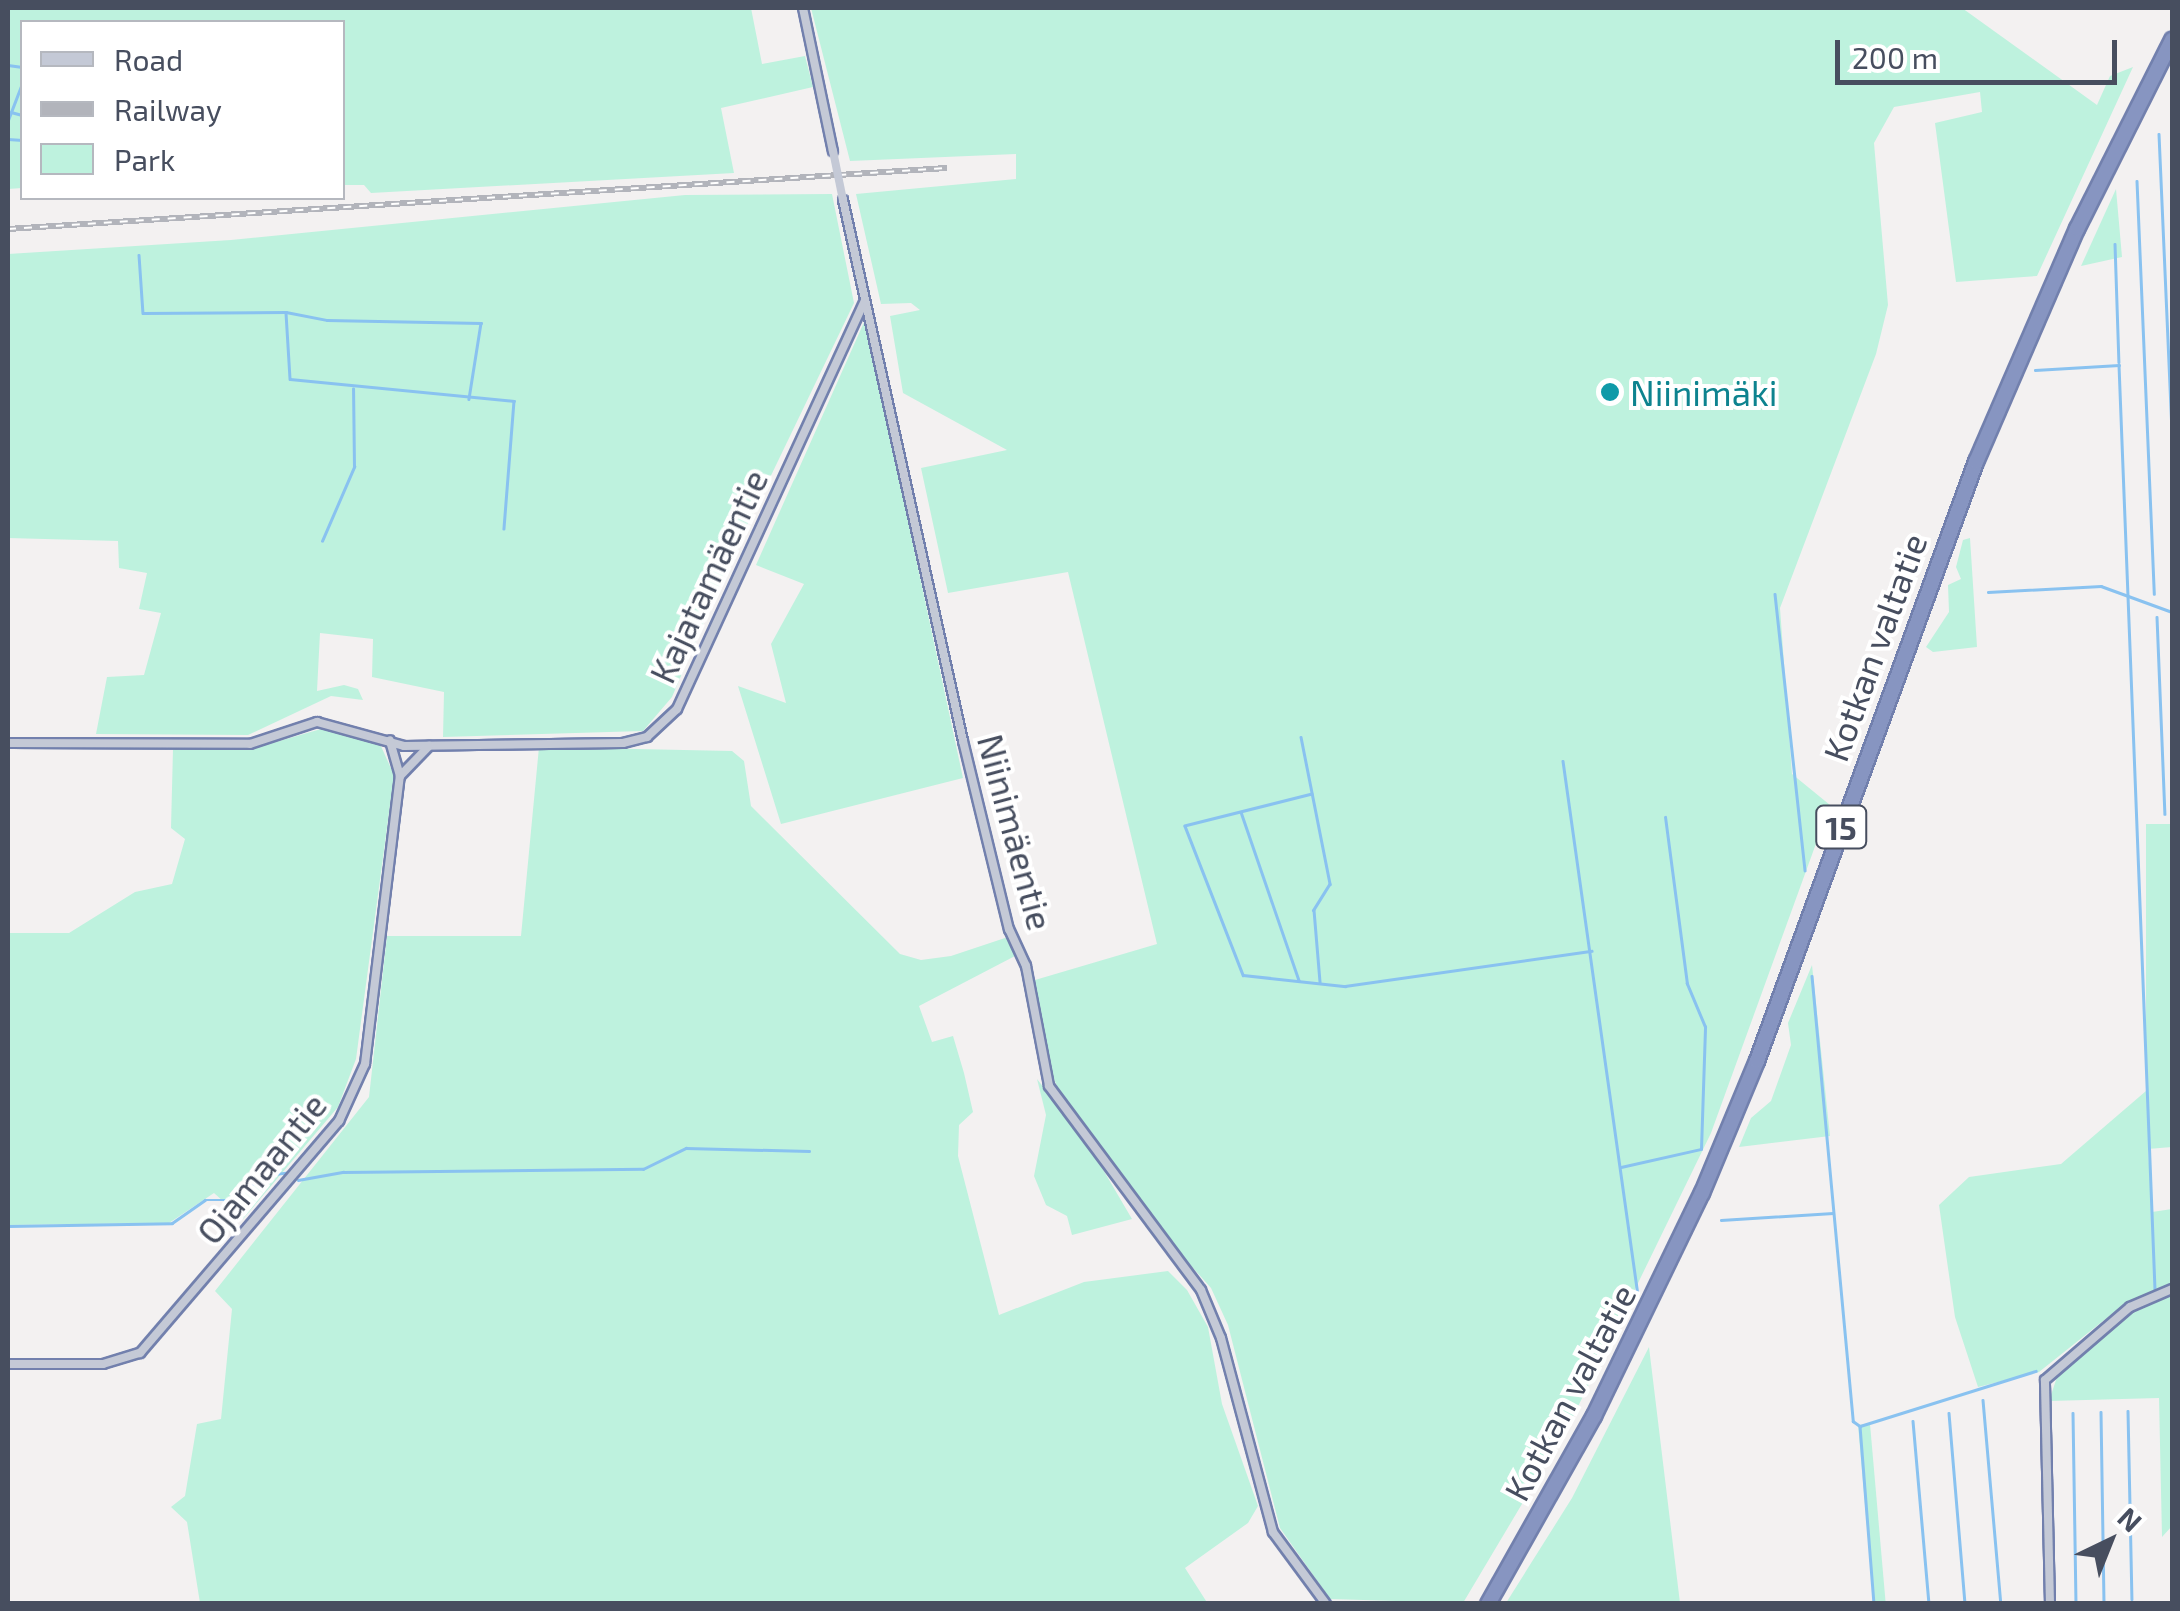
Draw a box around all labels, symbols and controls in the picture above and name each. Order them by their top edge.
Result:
legend [20,20,345,200]
scale bar [1840,20,2122,82]
text: 200 m [1852,39,1938,75]
text: Road [114,41,183,77]
text: Railway [114,91,222,127]
text: Park [114,141,175,177]
place label: Niinimäki [1630,371,1777,413]
marker: Niinimäki [1599,381,1621,403]
street label: Kajatamäentie [640,463,776,689]
street label: Kotkan valtatie [1813,527,1935,767]
street label: Niinimäentie [970,730,1062,934]
road number: 15 [1814,800,1868,854]
street label: Ojamaantie [188,1084,334,1252]
street label: Kotkan valtatie [1494,1276,1644,1508]
north arrow [2060,1491,2160,1591]
text: N [2111,1500,2149,1538]

